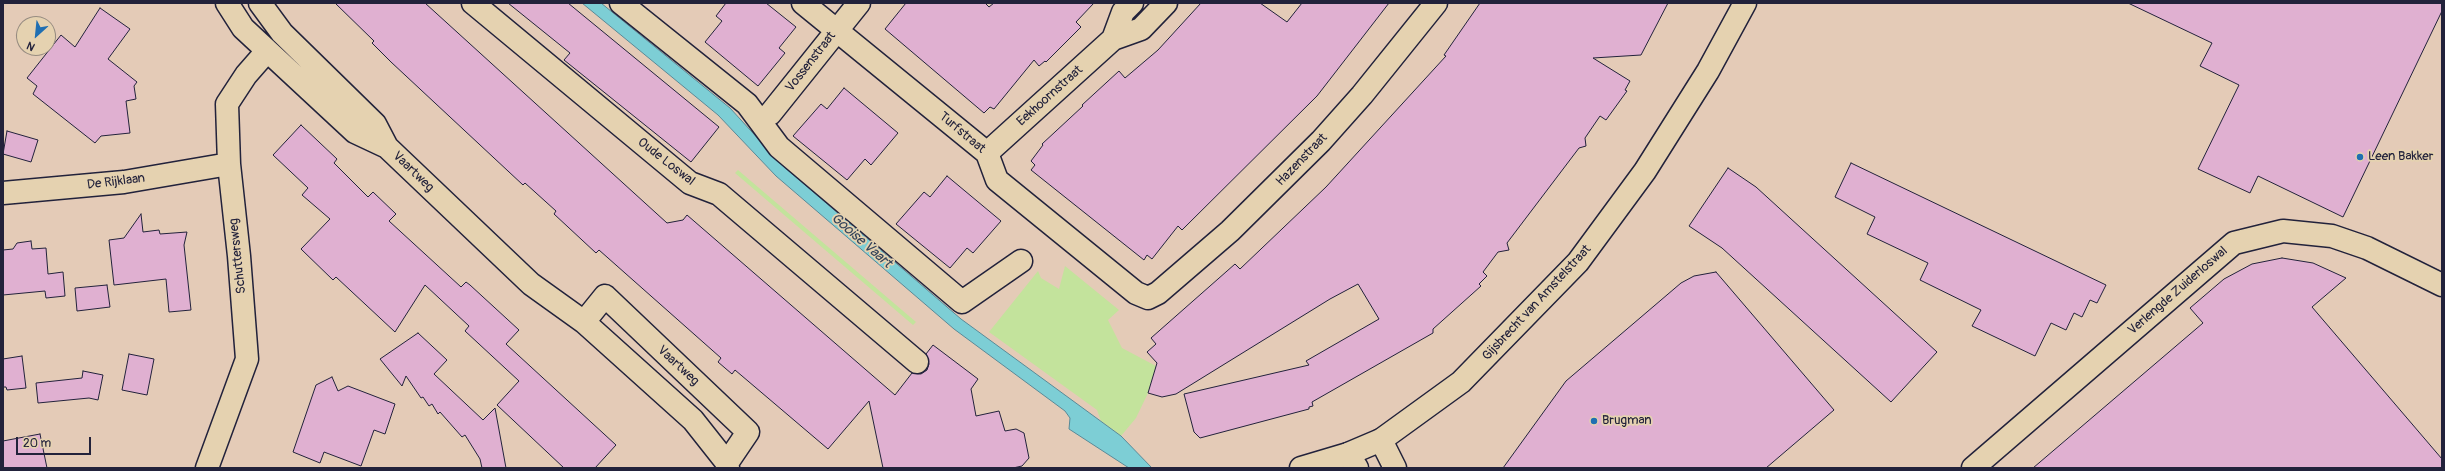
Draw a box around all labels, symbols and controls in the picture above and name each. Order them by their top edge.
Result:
north arrow [16,16,56,56]
street label: Vossenstraat [783,29,839,95]
text: N [25,39,37,54]
street label: Eekhoornstraat [1014,62,1086,130]
street label: Turfstraat [936,109,988,157]
street label: Hazenstraat [1273,131,1331,189]
street label: Oude Loswal [634,135,698,189]
street label: Vaartweg [389,149,437,195]
place label: Leen Bakker [2368,149,2433,165]
marker: Leen Bakker [2355,152,2365,162]
street label: De Rijklaan [86,171,146,193]
water label: Gooise Vaart [827,210,895,272]
street label: Schuttersweg [226,217,250,295]
street label: Gijsbrecht van Amstelstraat [1479,242,1595,364]
street label: Verlengde Zuiderloswal [2125,244,2231,338]
street label: Vaartweg [654,343,702,389]
place label: Brugman [1602,413,1652,429]
marker: Brugman [1589,416,1599,426]
scale bar [18,429,93,455]
text: 20 m [23,436,51,451]

